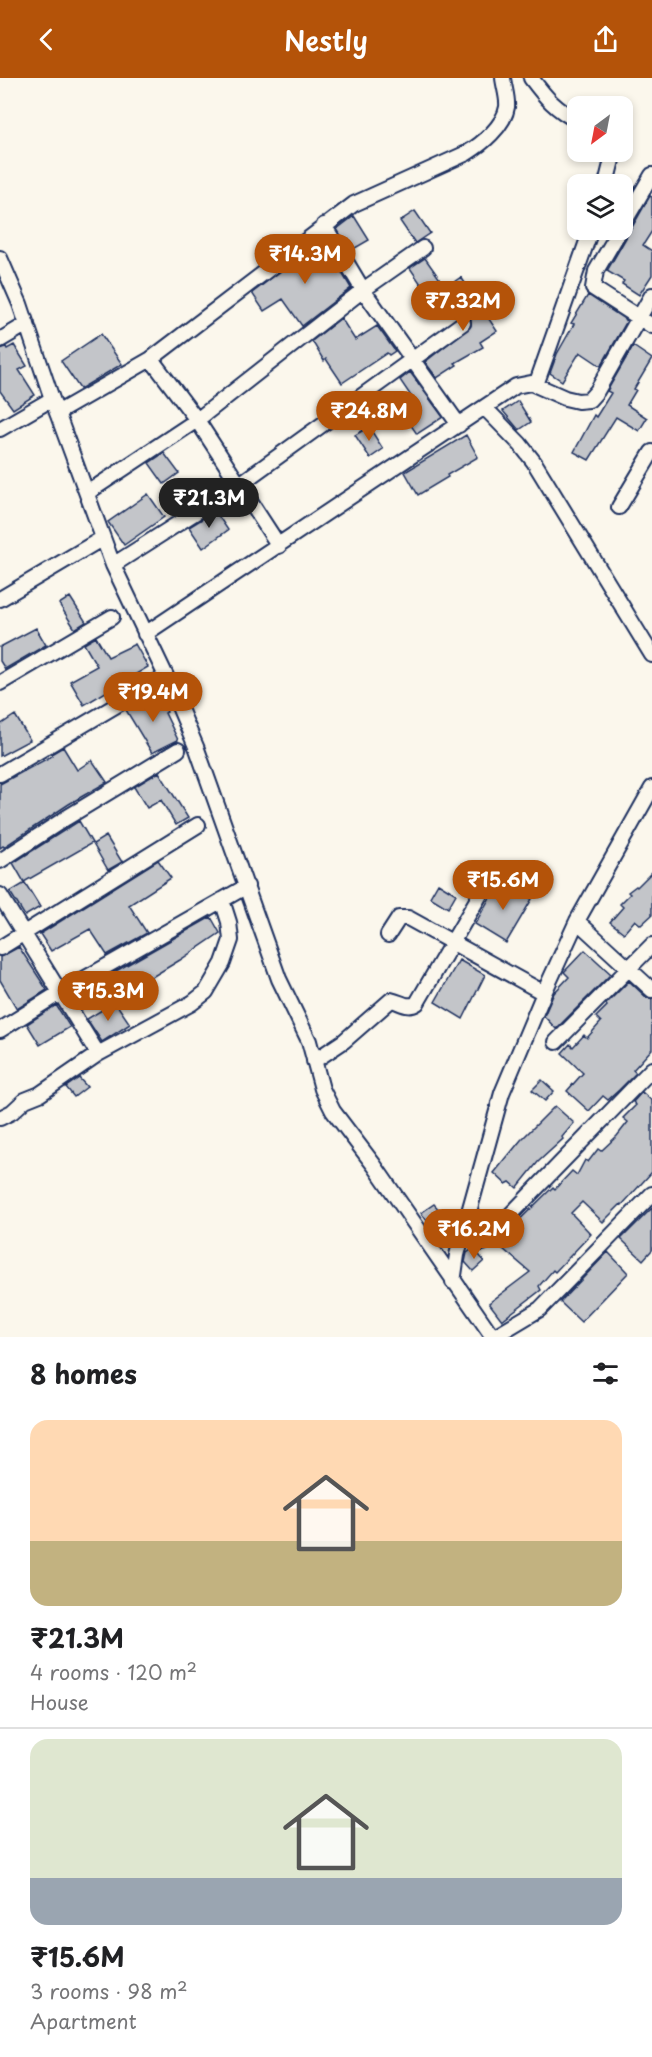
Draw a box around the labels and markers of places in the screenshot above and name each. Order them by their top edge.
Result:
pin: ₹14.3M [256,234,354,285]
pin: ₹7.32M [414,281,512,332]
pin: ₹24.8M [320,391,418,442]
pin: ₹21.3M [160,478,258,529]
pin: ₹19.4M [104,672,202,723]
pin: ₹15.6M [454,860,552,911]
pin: ₹15.3M [59,971,157,1022]
pin: ₹16.2M [425,1209,523,1260]

